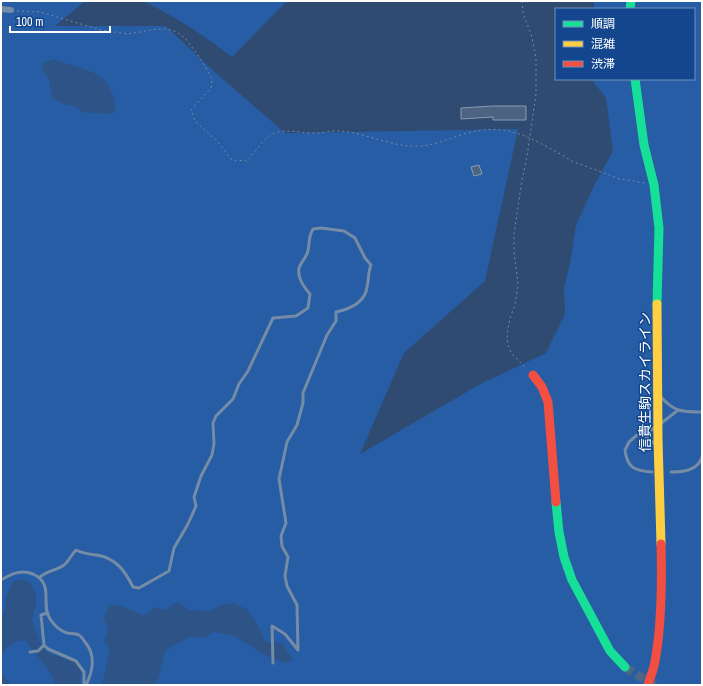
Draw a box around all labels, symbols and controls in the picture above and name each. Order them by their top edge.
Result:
scale bar [10,8,110,34]
legend [555,8,695,80]
text: 100 m [16,14,43,30]
text: 順調 [591,16,615,32]
text: 混雑 [591,36,615,52]
text: 渋滞 [591,56,615,72]
street label: 信貴生駒スカイライン [636,312,654,452]

